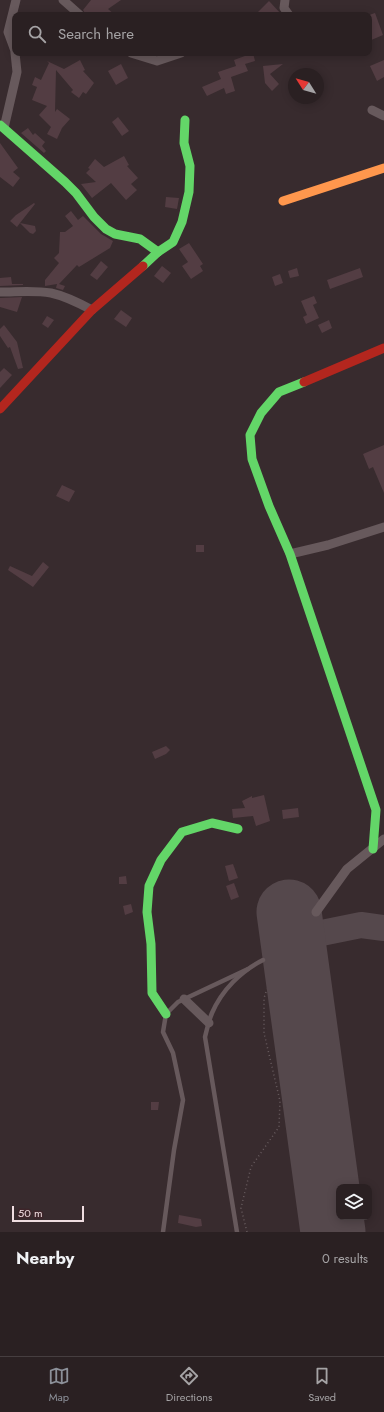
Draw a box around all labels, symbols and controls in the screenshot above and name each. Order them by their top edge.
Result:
search box [12,12,372,56]
icon: search [26,23,48,45]
text: Search here [58,23,134,45]
north arrow [288,68,324,104]
map controls [336,1184,372,1220]
button: layers [336,1184,372,1220]
scale bar [12,1204,84,1223]
text: 50 m [18,1205,43,1221]
text: Nearby [16,1246,74,1270]
text: 0 results [322,1249,368,1268]
tab: Map [48,1365,70,1405]
tab: Directions [166,1365,212,1405]
tab: Saved [308,1365,336,1405]

